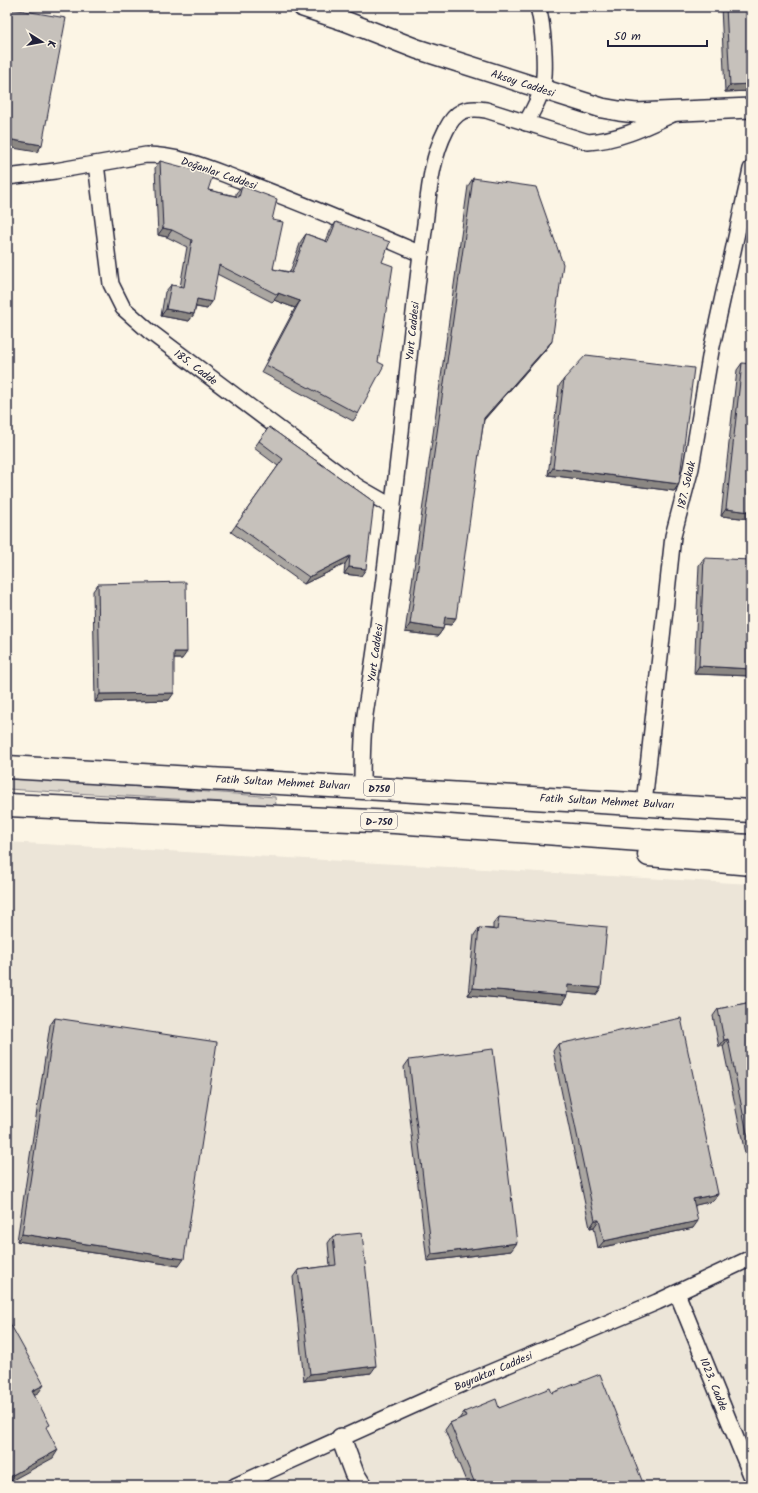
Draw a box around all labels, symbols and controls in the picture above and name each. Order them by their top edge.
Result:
north arrow [22,22,62,62]
scale bar [608,22,707,48]
text: 50 m [614,27,641,46]
text: K [41,39,60,49]
street label: Aksoy Caddesi [488,65,557,103]
street label: Doğanlar Caddesi [178,153,259,195]
street label: Yurt Caddesi [401,300,425,361]
street label: 185. Cadde [170,345,221,390]
street label: 187. Sokak [673,459,701,511]
street label: Yurt Caddesi [363,622,389,684]
street label: Fatih Sultan Mehmet Bulvarı [215,770,351,796]
road number: D750 [364,780,394,796]
street label: Fatih Sultan Mehmet Bulvarı [539,789,675,815]
road number: D-750 [361,813,397,829]
street label: Bayraktar Caddesi [451,1347,536,1397]
street label: 1023. Cadde [694,1355,732,1414]

